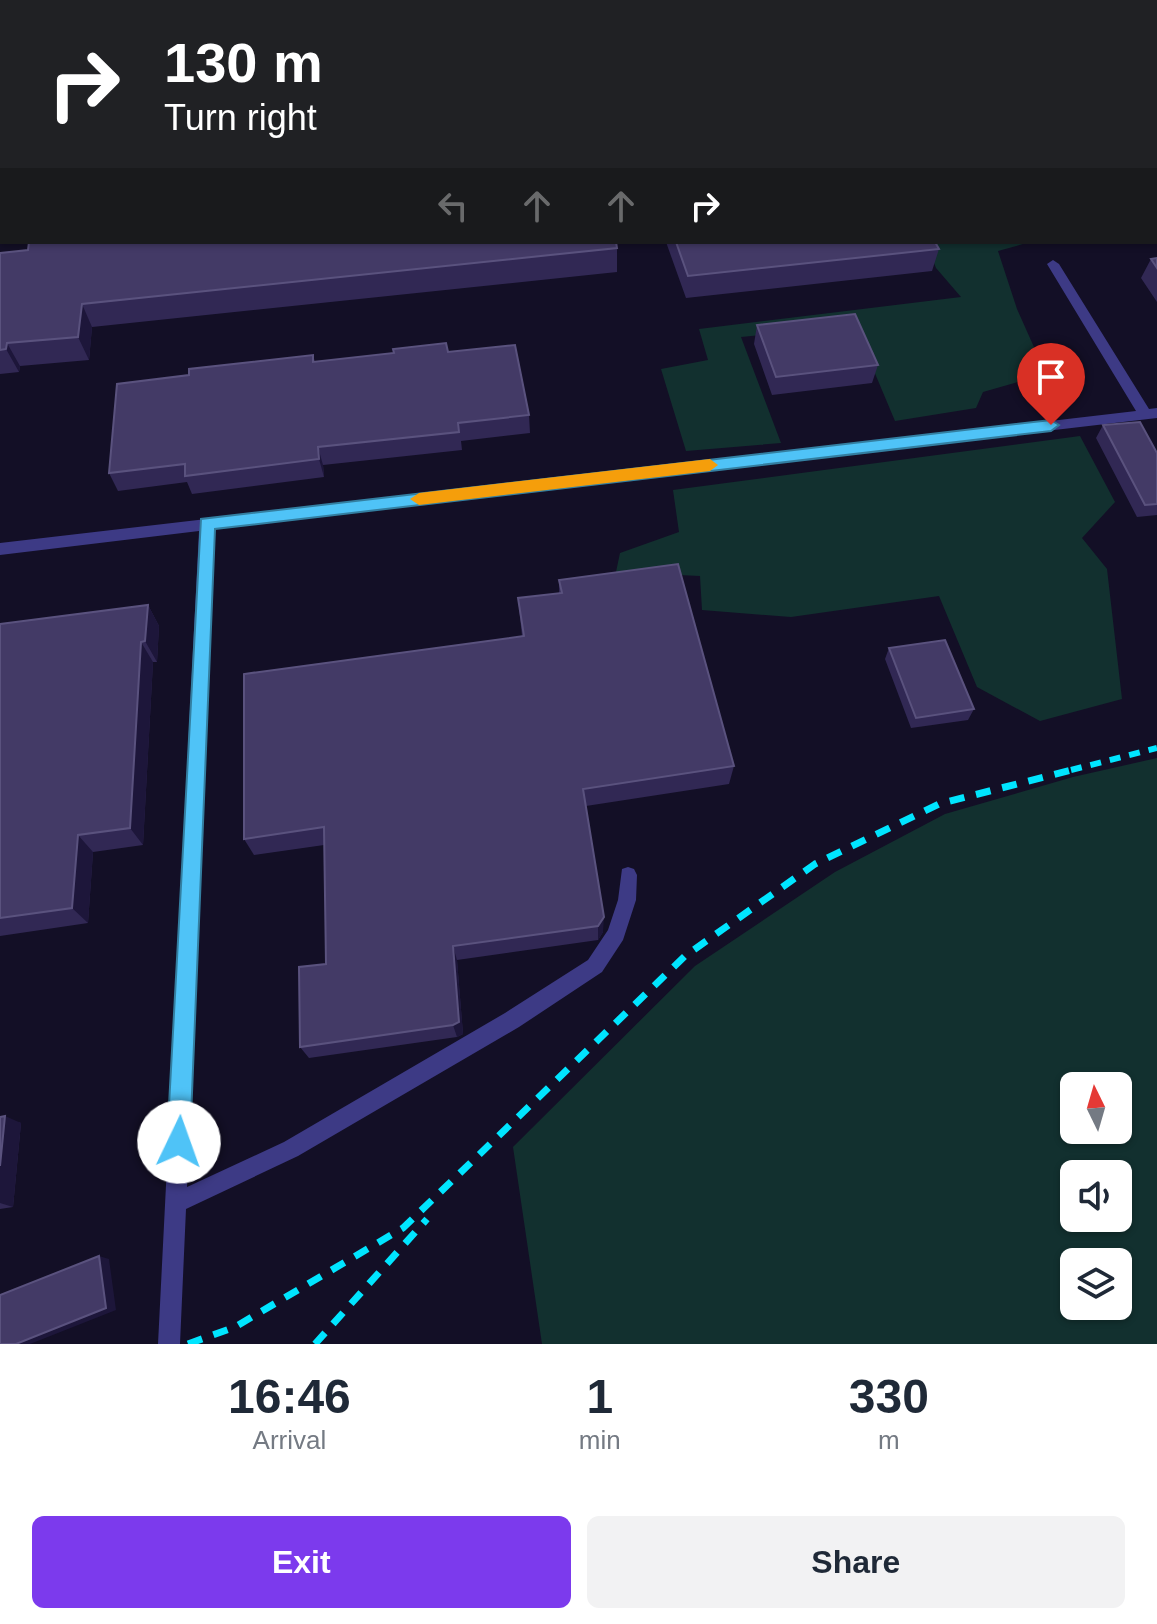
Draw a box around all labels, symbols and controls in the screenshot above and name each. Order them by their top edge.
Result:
text: 130 m [164,31,323,94]
icon: right [32,32,136,136]
text: Turn right [164,97,317,138]
icon: left [431,184,475,228]
icon: ahead [515,184,559,228]
icon: ahead [599,184,643,228]
icon: right [683,184,727,228]
pin [1017,343,1085,425]
icon: arrive [1029,355,1073,399]
north arrow [1060,1072,1132,1144]
map controls [1060,1072,1132,1320]
position arrow [137,1100,221,1184]
button: sound [1060,1160,1132,1232]
button: layers [1060,1248,1132,1320]
text: 16:46 [228,1370,351,1423]
text: 1 [586,1370,613,1423]
text: 330 [849,1370,929,1423]
text: Arrival [253,1425,326,1455]
text: min [579,1425,621,1455]
text: m [878,1425,900,1455]
button: Exit [32,1516,571,1608]
button: Share [587,1516,1125,1608]

